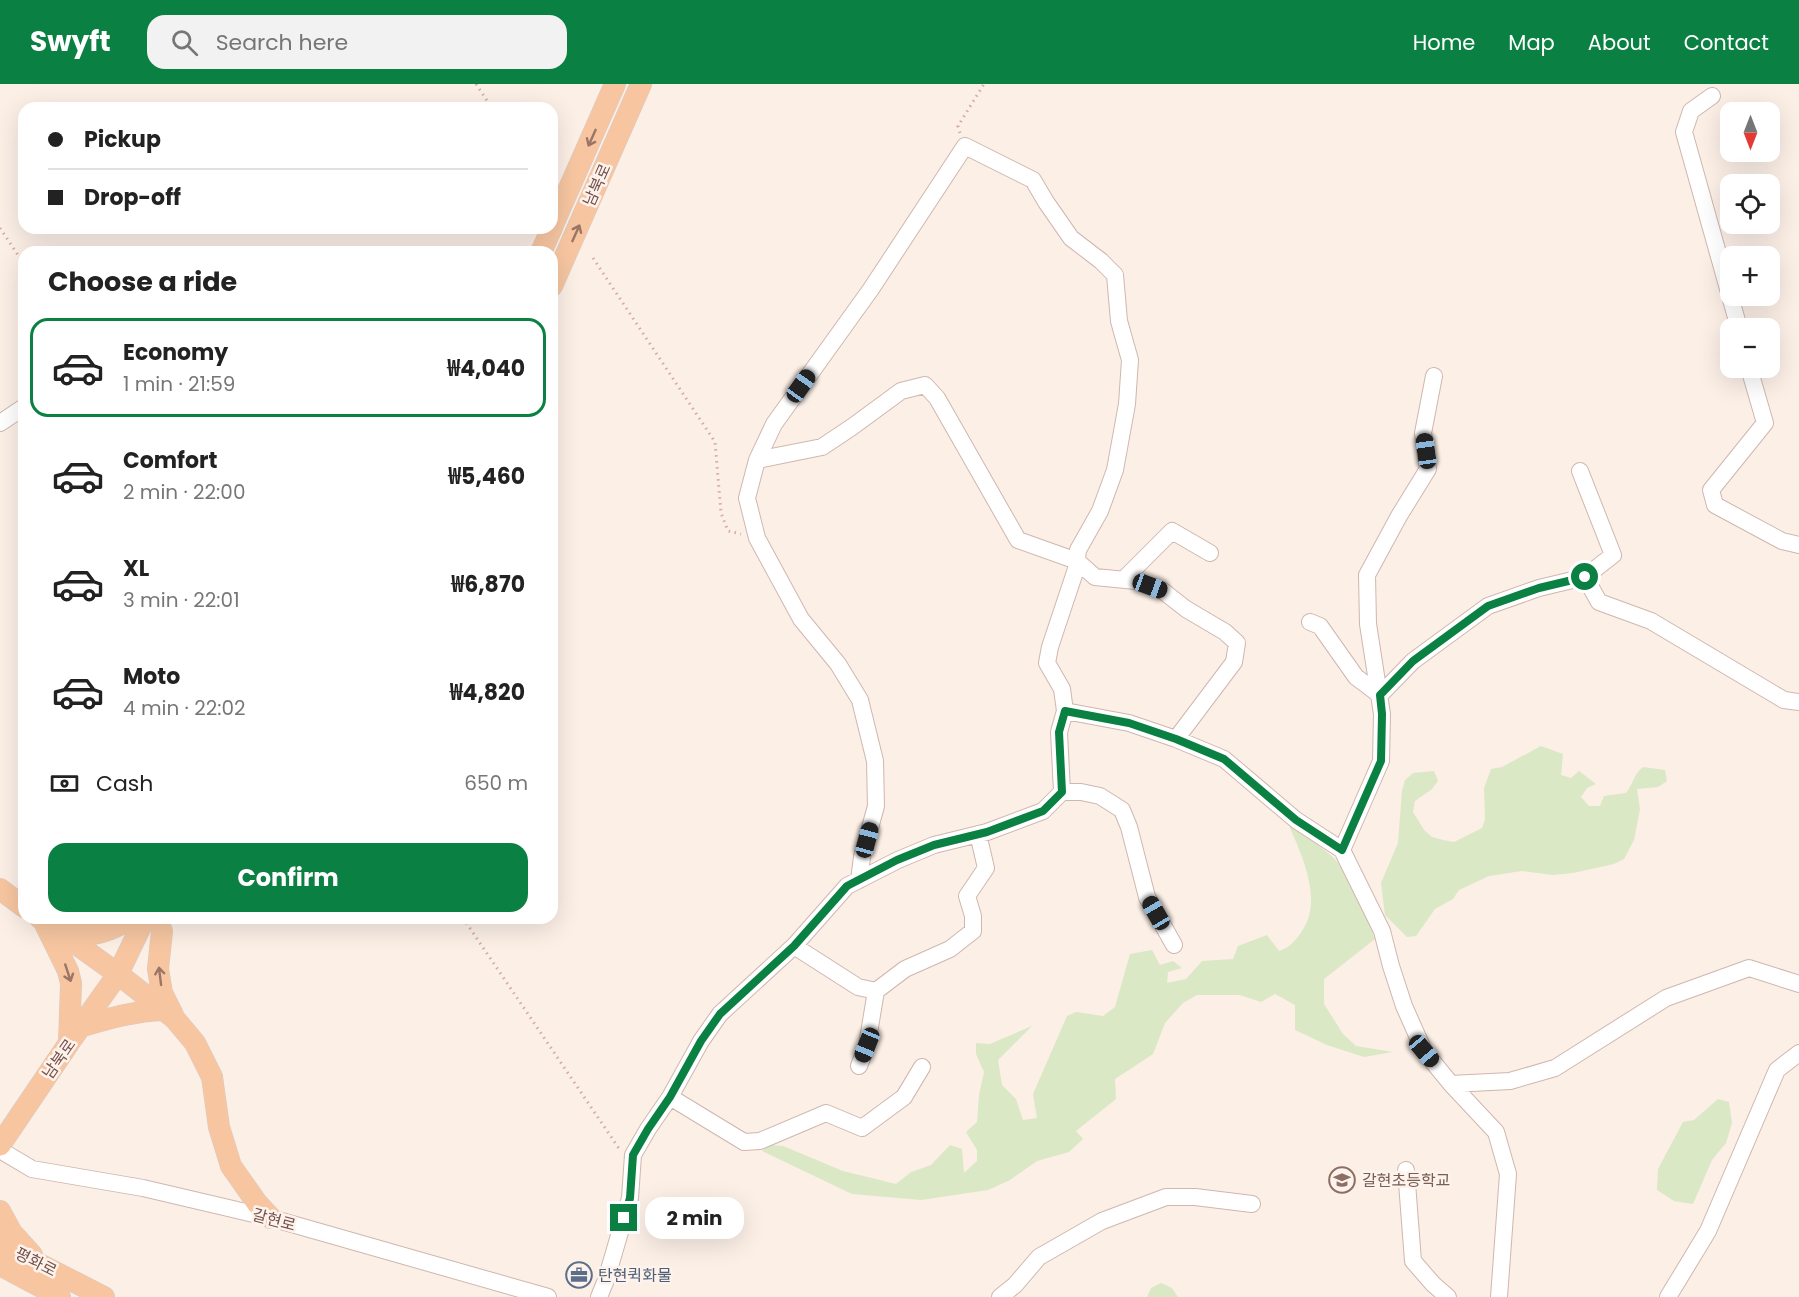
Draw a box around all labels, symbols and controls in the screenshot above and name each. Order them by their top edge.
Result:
search box [147,15,567,69]
text: Swyft [30,22,111,61]
icon: search [168,26,201,59]
text: Search here [216,27,348,58]
text: Home [1413,28,1475,57]
text: Map [1508,28,1555,57]
text: About [1588,28,1651,57]
text: Contact [1684,28,1769,57]
north arrow [1720,102,1780,162]
map controls [1720,102,1780,378]
text: Pickup [84,124,161,155]
one-way arrow [585,128,597,146]
street label: 남북로 [578,160,617,210]
button: locate [1720,174,1780,234]
text: Drop-off [84,182,181,213]
one-way arrow [571,224,582,242]
button: + [1720,246,1780,306]
text: Choose a ride [48,263,237,300]
button: − [1720,318,1780,378]
text: Economy [123,337,228,368]
icon: car [51,341,105,395]
text: ₩4,040 [447,353,525,384]
car [783,366,819,406]
text: 1 min · 21:59 [123,370,235,398]
car [1415,432,1437,470]
text: Comfort [123,445,217,476]
icon: car [51,449,105,503]
text: ₩5,460 [448,461,525,492]
text: 2 min · 22:00 [123,478,245,506]
text: XL [123,553,149,584]
icon: car [51,557,105,611]
route start [1571,563,1598,590]
text: ₩6,870 [451,569,525,600]
car [1130,571,1170,601]
text: 3 min · 22:01 [123,586,240,614]
text: Moto [123,661,180,692]
icon: car [51,665,105,719]
text: ₩4,820 [450,677,525,708]
text: 4 min · 22:02 [123,694,245,722]
icon: cash [48,767,81,800]
text: Cash [96,768,153,799]
text: 650 m [464,769,528,797]
car [854,820,880,860]
button: Confirm [48,843,528,912]
car [1139,893,1173,933]
one-way arrow [63,963,74,982]
one-way arrow [154,967,165,986]
car [852,1025,882,1065]
car [1406,1031,1442,1071]
street label: 남북로 [37,1034,81,1084]
school or university icon: 갈현초등학교 [1327,1165,1357,1195]
place label: 갈현초등학교 [1362,1169,1450,1192]
callout: 2 min [645,1197,744,1239]
street label: 갈현로 [250,1203,299,1237]
route end [610,1204,637,1231]
text: 2 min [666,1204,723,1232]
street label: 평화로 [11,1242,61,1282]
office icon: 탄현퀵화물 [564,1260,594,1290]
place label: 탄현퀵화물 [598,1264,672,1287]

